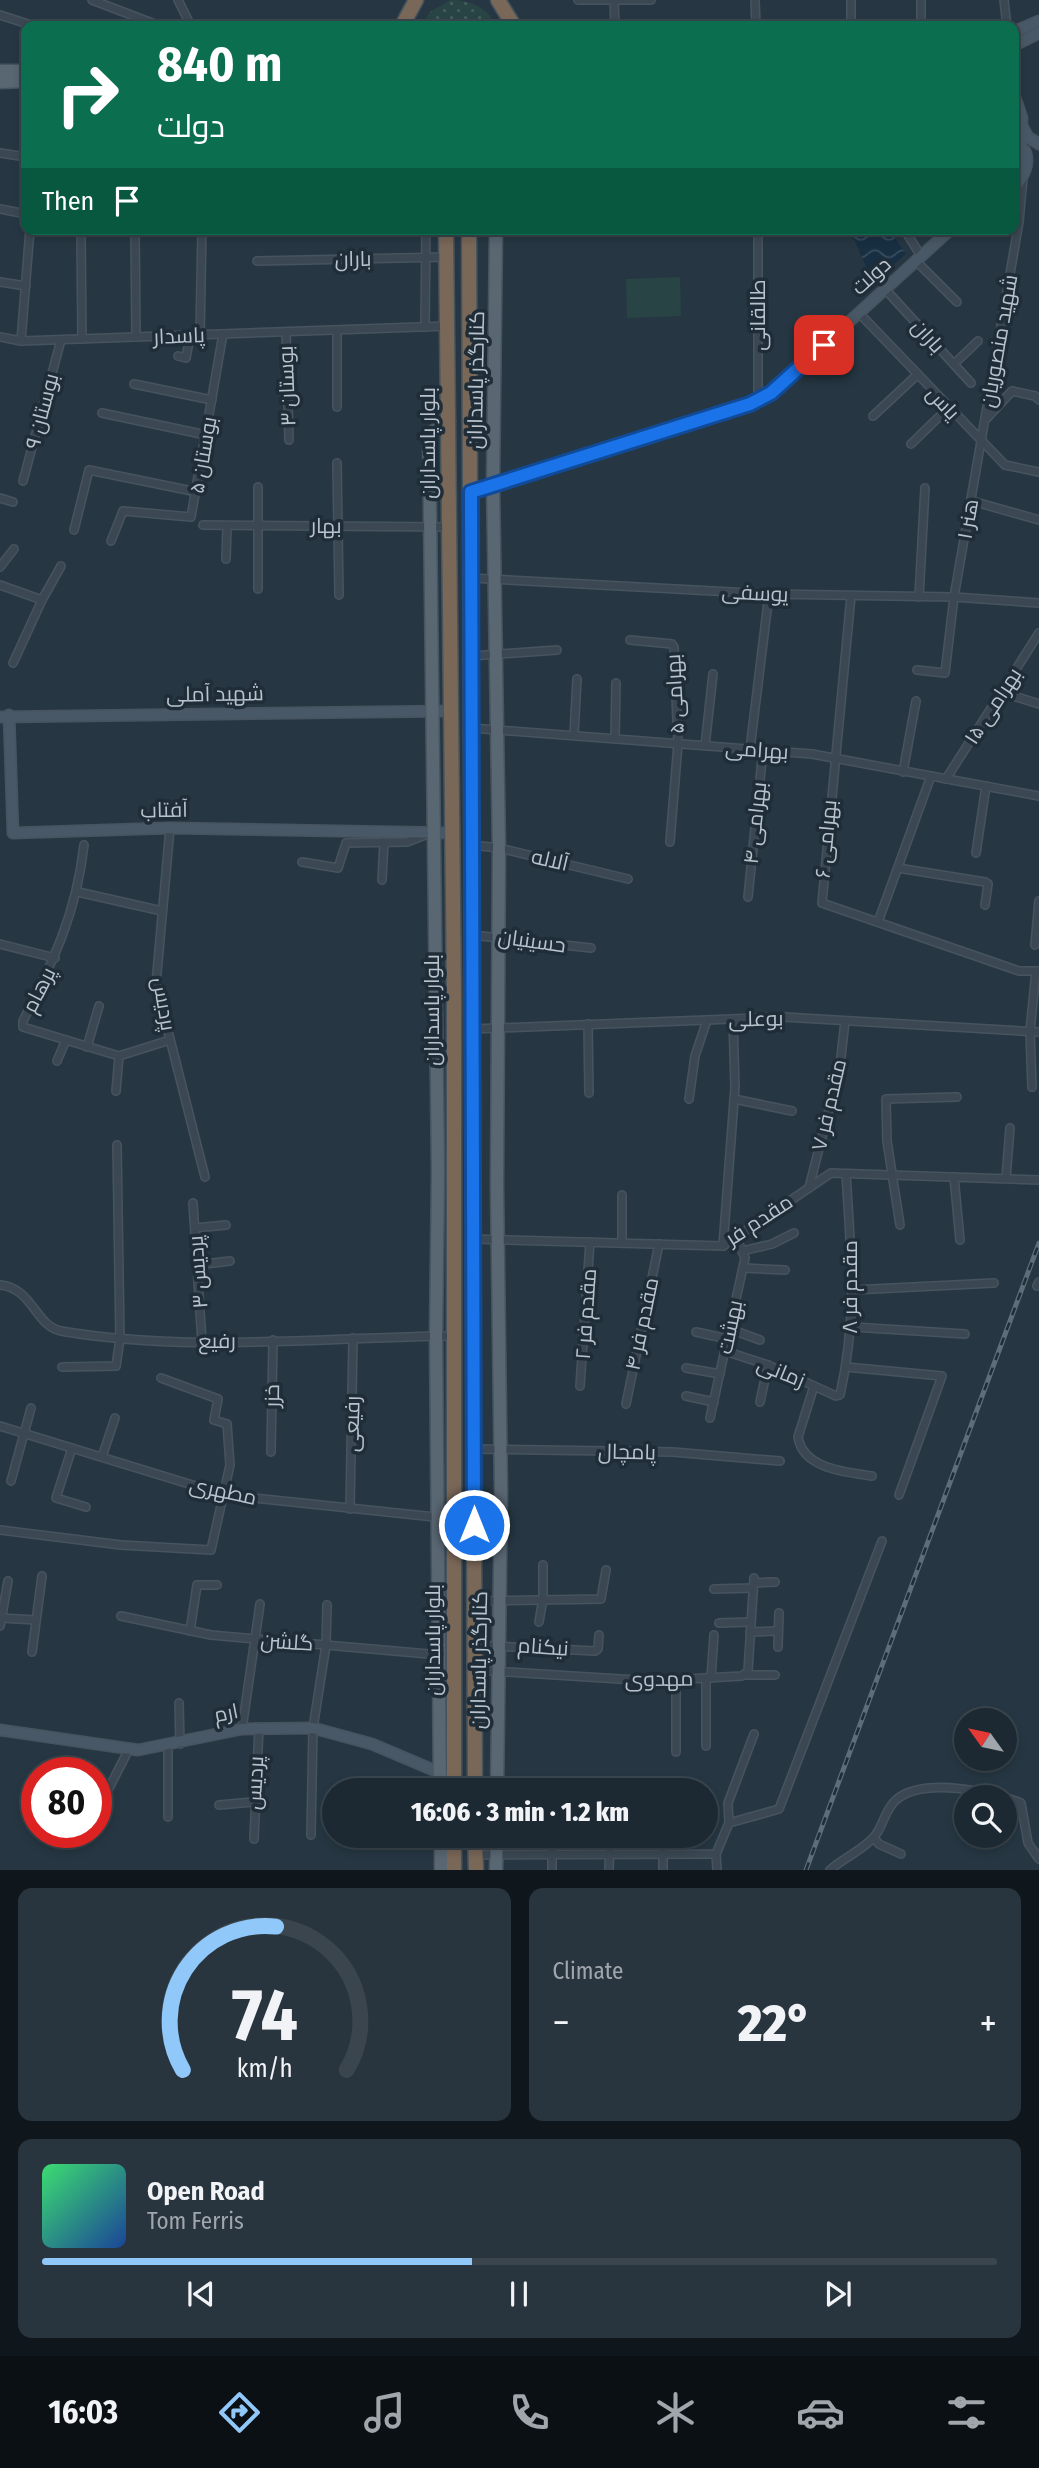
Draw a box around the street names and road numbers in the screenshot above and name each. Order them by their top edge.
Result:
street label: باران [334,246,372,272]
street label: دولت [846,251,896,301]
street label: شهید منصوریان [975,272,1023,410]
street label: طالقانی [745,279,771,351]
street label: کنارگذر پاسداران [462,311,491,449]
street label: باران [906,314,950,358]
street label: پاسدار [152,322,206,351]
street label: بوستان ۳ [273,345,301,427]
street label: بوستان ۹ [19,370,65,452]
street label: یاس [921,381,965,426]
street label: بلوار پاسداران [415,387,442,499]
street label: بوستان ۵ [183,414,223,496]
street label: هنر ۱ [952,497,984,541]
street label: بهار [309,513,342,539]
street label: یوسفی [721,578,790,608]
street label: بهرامی ۵ [660,653,690,735]
street label: بهرامی ۱۵ [959,663,1027,749]
street label: شهید آملی [166,680,264,708]
street label: بهرامی [724,735,790,765]
street label: بهرامی ۴ [738,781,772,865]
street label: آفتاب [140,797,188,823]
street label: بهرامی ۶ [810,799,842,879]
street label: آلاله [529,843,571,877]
street label: حسینیان [496,923,568,959]
street label: بلوار پاسداران [419,954,446,1066]
street label: پرهام [17,962,63,1018]
street label: پردیس [146,975,182,1033]
street label: بوعلی [728,1006,784,1032]
street label: مقدم فر ۷ [806,1057,853,1154]
street label: مقدم فر [720,1189,798,1253]
street label: پردیس ۳ [182,1234,215,1309]
street label: مقدم فر ۸ [837,1240,864,1334]
street label: مقدم فر ۲ [570,1268,603,1361]
street label: مقدم فر ۴ [619,1275,665,1373]
street label: بهشت [712,1298,748,1356]
street label: رفیع [198,1328,236,1355]
street label: زمانی [753,1351,809,1393]
street label: خزر [259,1384,285,1409]
street label: رفیعی [339,1396,365,1452]
street label: پامچال [598,1438,657,1467]
street label: مطهری [187,1471,259,1511]
street label: بلوار پاسداران [420,1584,447,1696]
street label: کنارگذر پاسداران [465,1591,494,1729]
street label: گلشن [260,1627,314,1657]
street label: نیکنام [517,1632,569,1663]
street label: مهدوی [624,1665,694,1693]
street label: ارم [212,1698,241,1729]
street label: پردیس [241,1755,270,1811]

